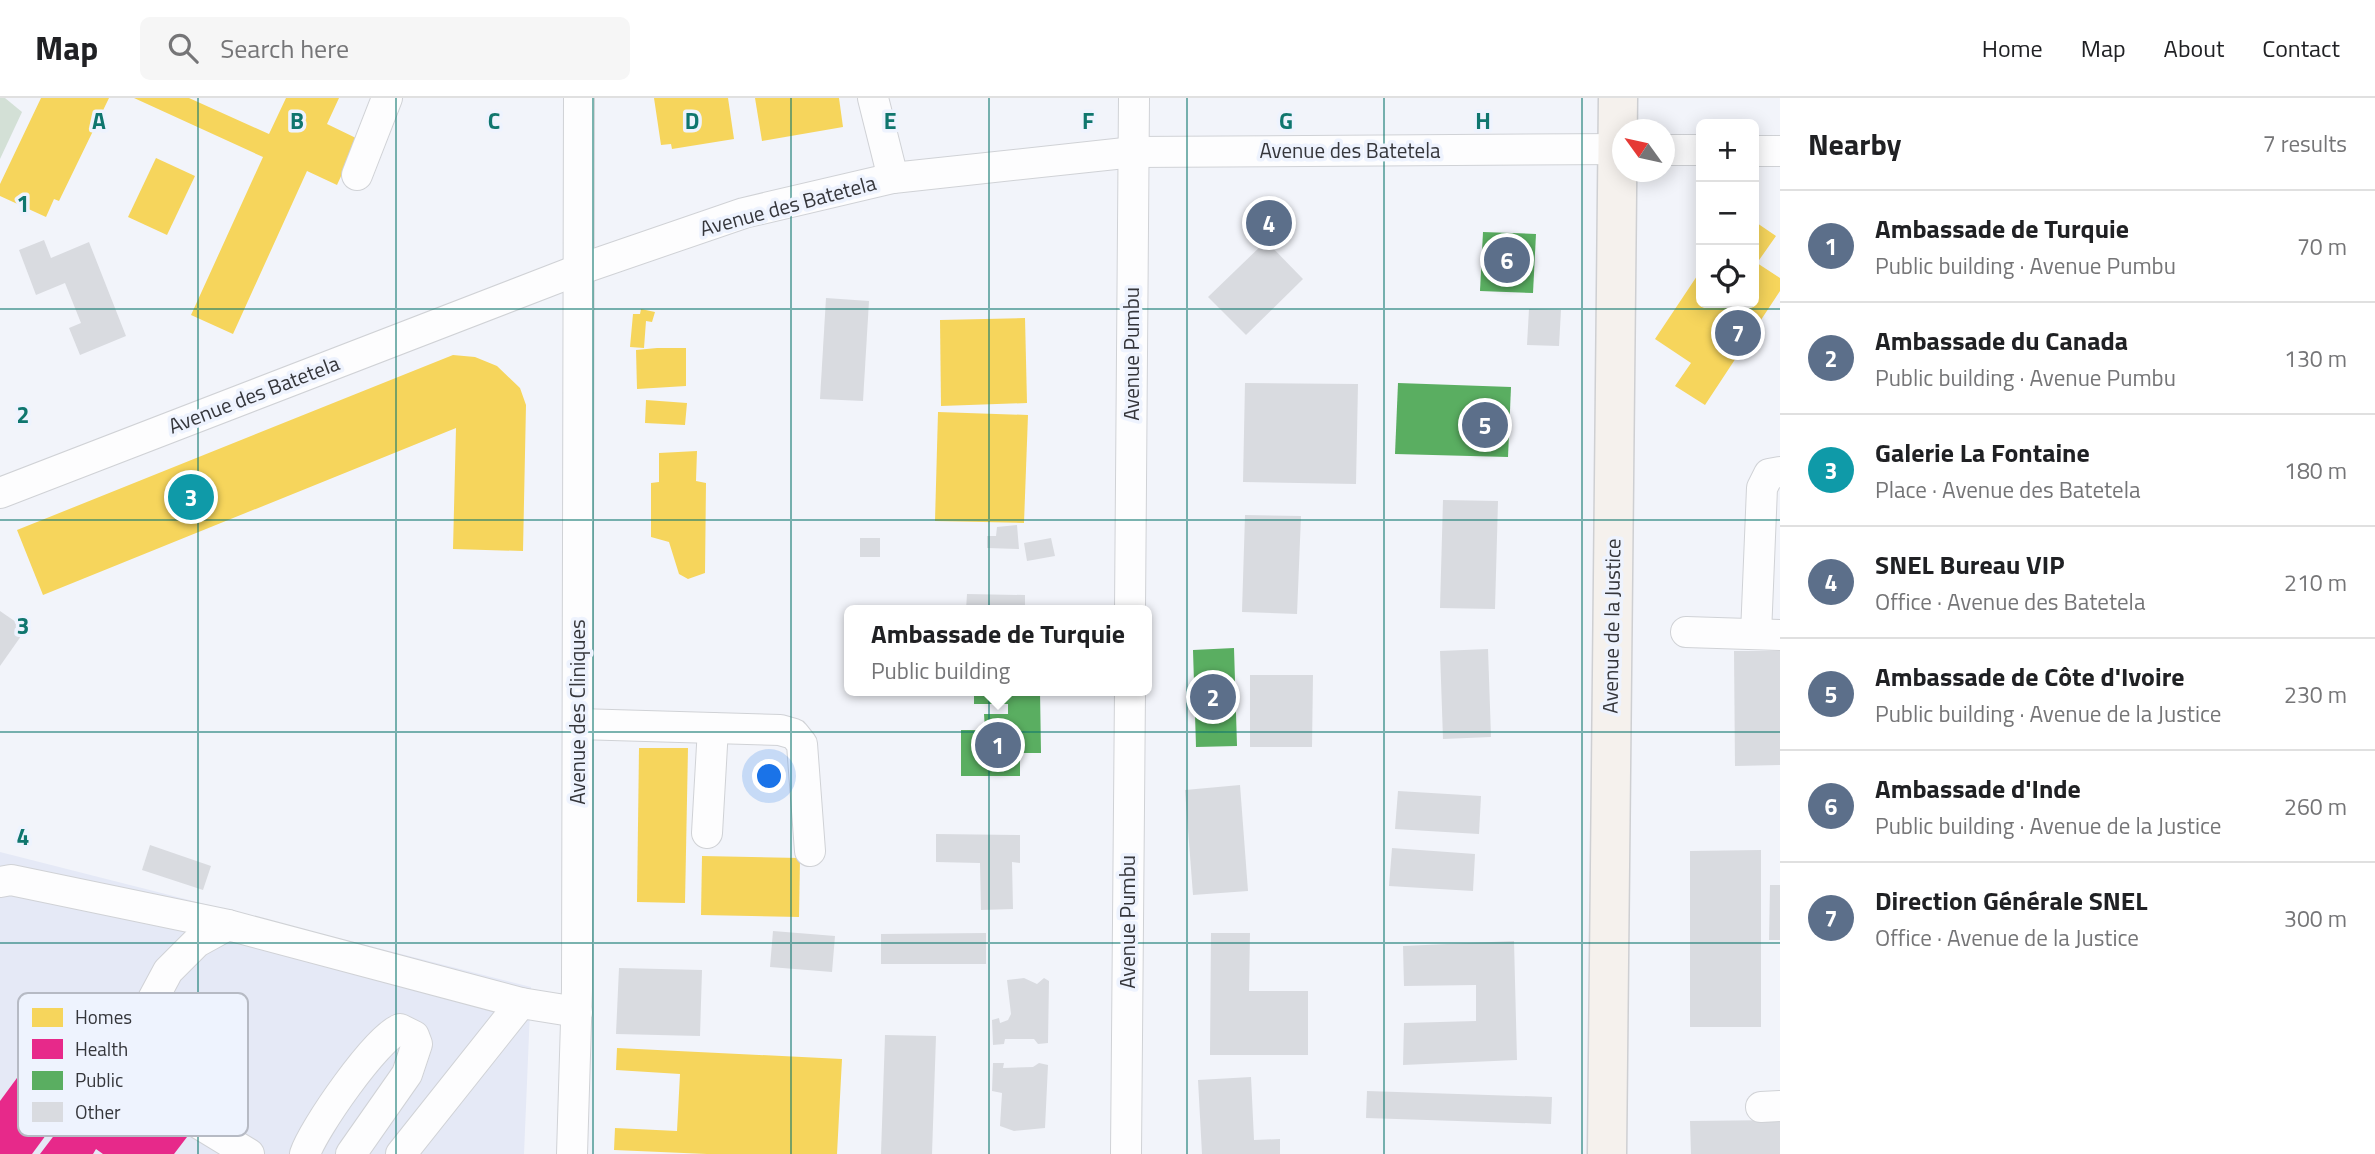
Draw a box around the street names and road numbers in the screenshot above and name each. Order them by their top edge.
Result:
street label: Avenue des Batetela [1259,134,1441,166]
street label: Avenue des Batetela [696,166,880,244]
street label: Avenue Pumbu [1115,287,1147,421]
street label: Avenue des Batetela [163,347,344,441]
street label: Avenue de la Justice [1593,538,1629,714]
street label: Avenue des Cliniques [561,619,593,805]
street label: Avenue Pumbu [1111,855,1143,989]

